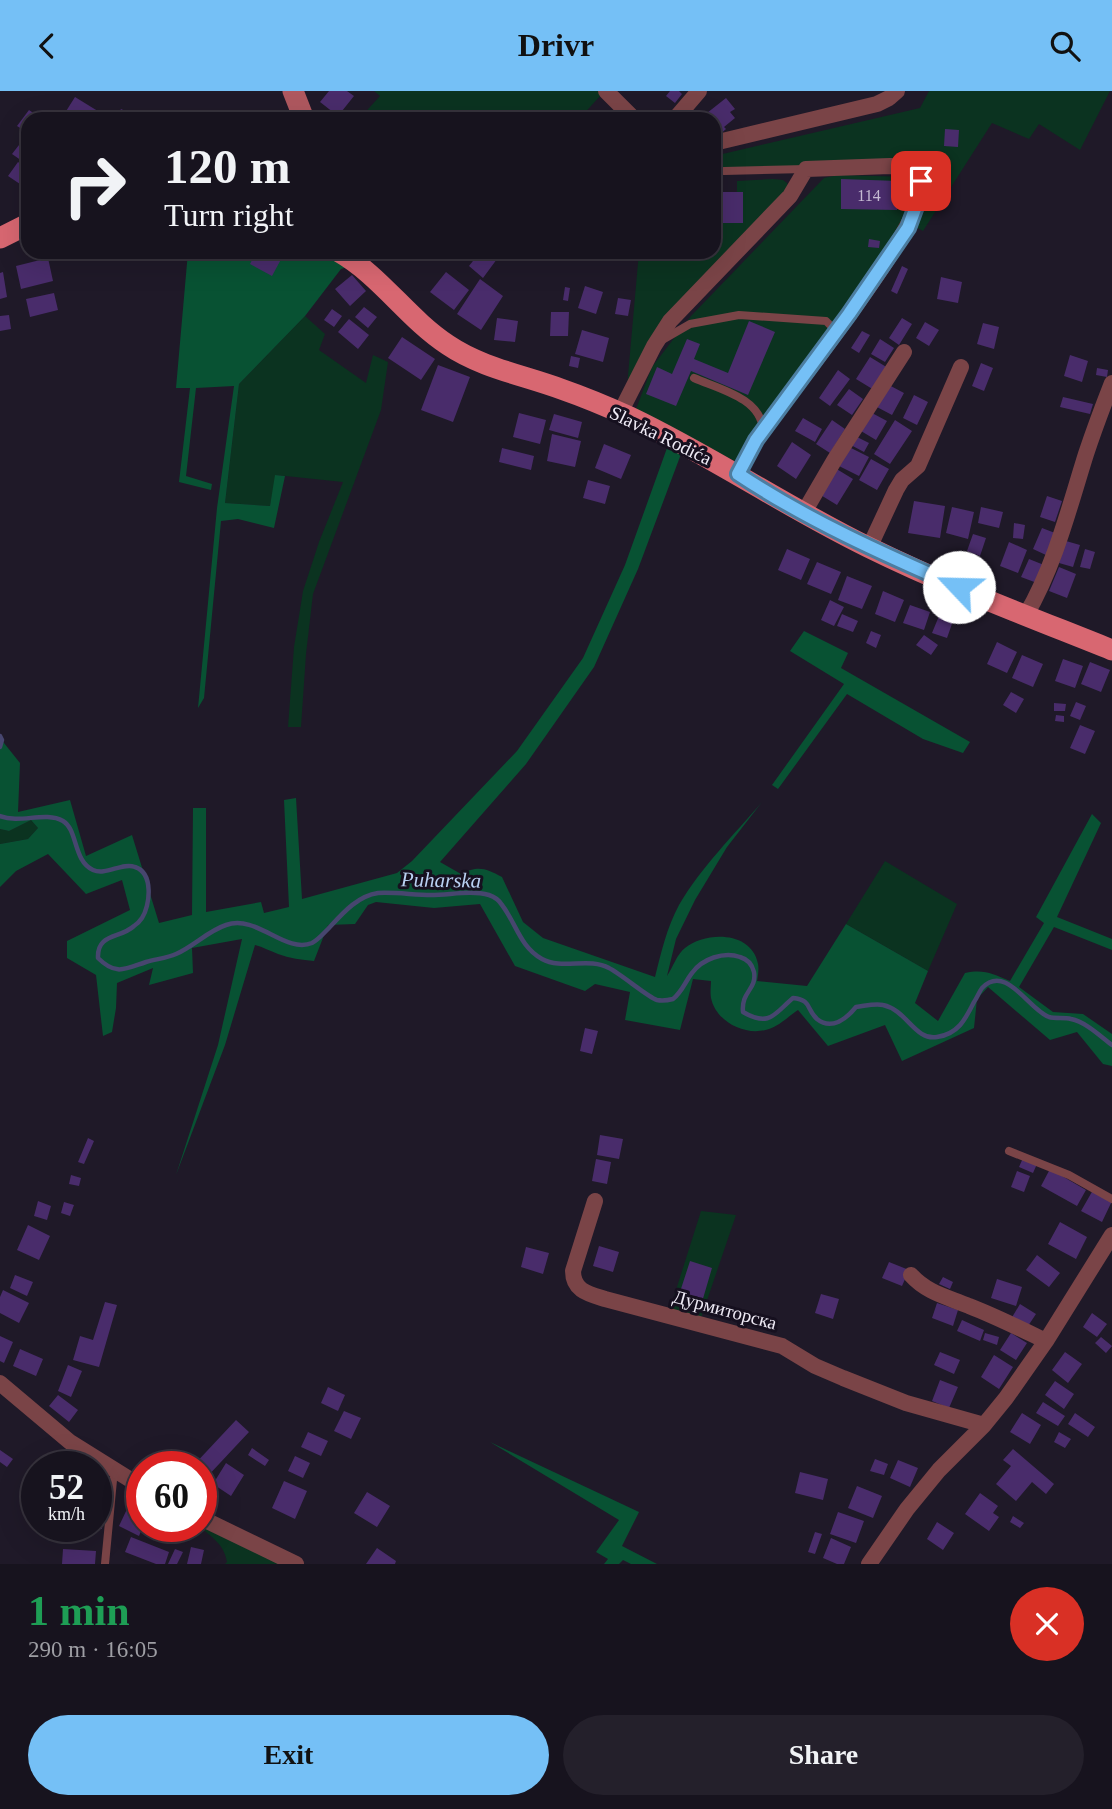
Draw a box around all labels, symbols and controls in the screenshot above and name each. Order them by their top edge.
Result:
icon: back [28,27,66,65]
text: Drivr [518,27,594,63]
icon: search [1046,27,1084,65]
text: 120 m [164,139,291,194]
icon: right [49,140,140,231]
pin [891,151,951,211]
icon: arrive [902,162,940,200]
house number: 114 [857,187,881,204]
text: Turn right [164,197,294,233]
street label: Slavka Rodića [607,402,715,469]
position arrow [922,550,996,624]
water label: Puharska [400,867,481,893]
street label: Дурмиторска [671,1286,780,1334]
speed limit sign: 60 [126,1451,217,1542]
text: 52 [49,1468,84,1507]
text: km/h [48,1504,85,1524]
button: close [1010,1587,1084,1661]
text: 1 min [28,1588,130,1634]
text: 290 m · 16:05 [28,1637,158,1662]
button: Exit [28,1715,549,1795]
button: Share [563,1715,1084,1795]

